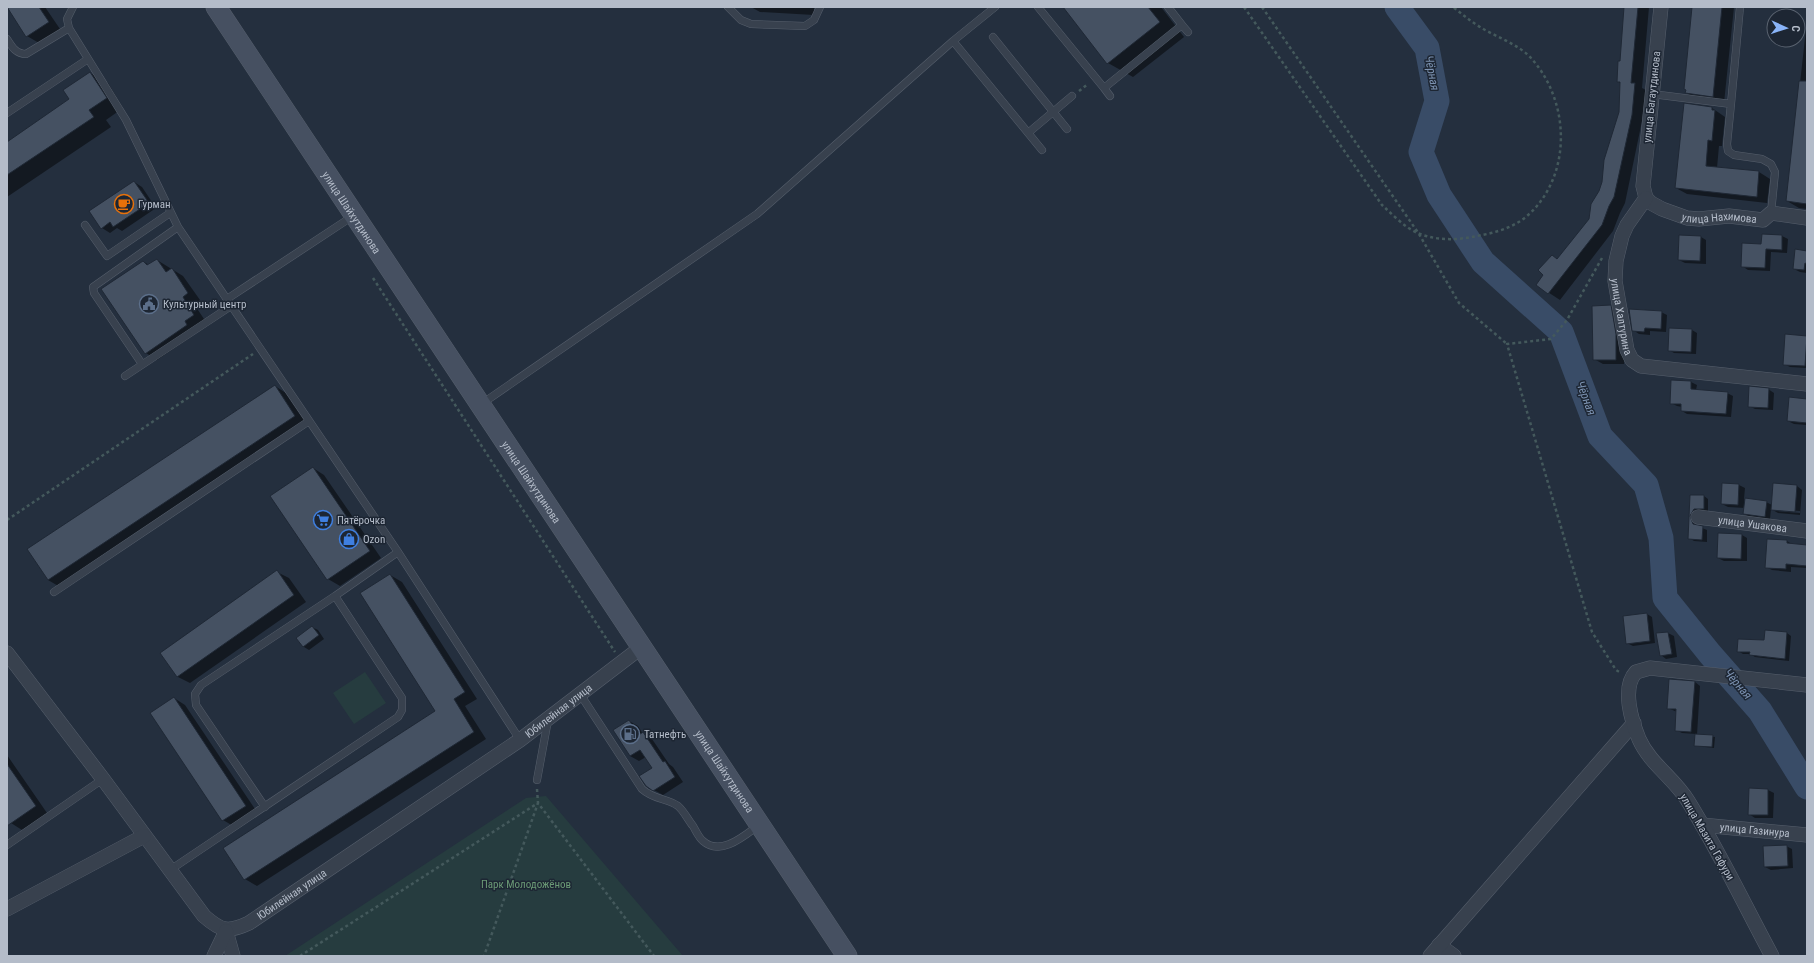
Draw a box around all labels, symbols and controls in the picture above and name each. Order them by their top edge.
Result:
north arrow [1766,8,1806,48]
text: С [1789,25,1802,32]
street label: улица Багаутдинова [1641,51,1663,143]
water label: Чёрная [1422,54,1442,92]
street label: улица Шайхутдинова [319,169,383,256]
cafe icon: Гурман [113,193,135,215]
place label: Гурман [138,198,171,211]
street label: улица Нахимова [1680,209,1758,226]
street label: улица Халтурина [1608,278,1635,357]
public building icon: Культурный центр [138,293,160,315]
place label: Культурный центр [163,298,246,311]
water label: Чёрная [1573,379,1599,417]
street label: улица Шайхутдинова [499,438,563,526]
supermarket icon: Пятёрочка [312,509,334,531]
street label: улица Ушакова [1717,513,1788,535]
place label: Пятёрочка [337,514,385,527]
shop icon: Ozon [338,528,360,550]
place label: Ozon [363,533,385,546]
water label: Чёрная [1721,666,1755,702]
street label: Юбилейная улица [522,681,595,740]
fuel station icon: Татнефть [619,723,641,745]
place label: Татнефть [644,728,686,741]
street label: улица Шайхутдинова [692,728,757,815]
street label: улица Мазита Гафури [1677,791,1737,883]
street label: улица Газинура [1719,820,1790,840]
street label: Юбилейная улица [254,866,329,922]
park label: Парк Молодожёнов [481,878,571,891]

